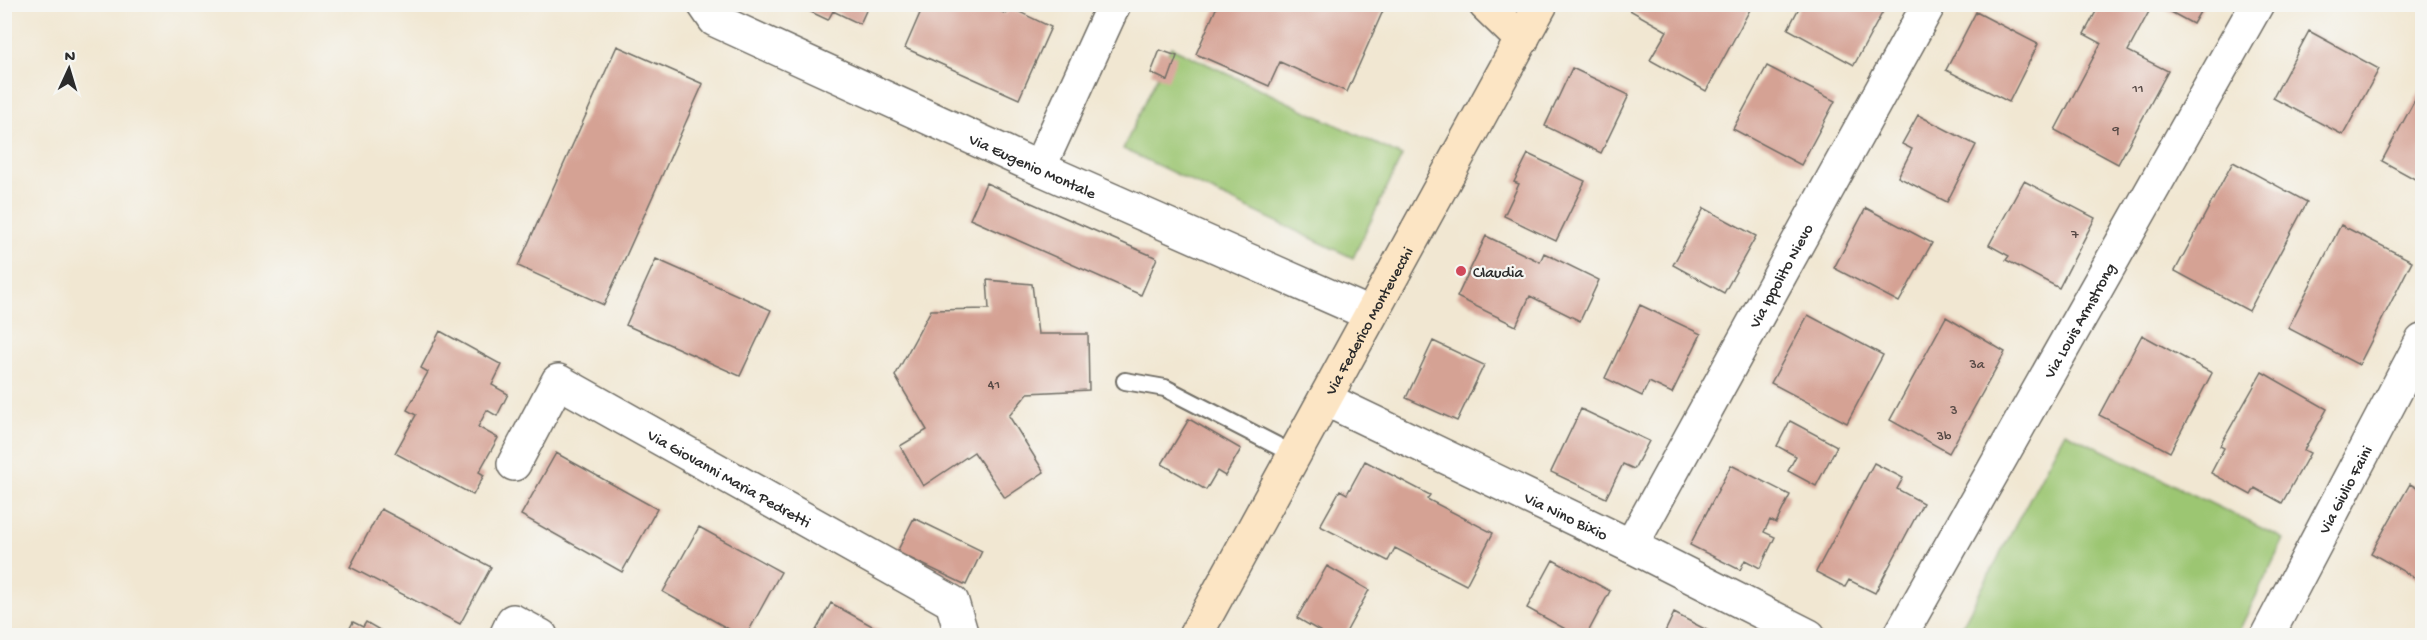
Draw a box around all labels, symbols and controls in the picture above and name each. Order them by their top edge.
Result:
north arrow [39,39,99,99]
text: N [64,48,76,67]
house number: 11 [2131,81,2144,98]
house number: 9 [2111,123,2120,140]
street label: Via Eugenio Montale [964,131,1099,205]
street label: Via Ippolito Nievo [1746,221,1819,333]
house number: 7 [2070,227,2079,244]
street label: Via Federico Montevecchi [1322,245,1419,400]
street label: Via Louis Armstrong [2041,261,2122,384]
marker: Claudia [1454,264,1468,278]
place label: Claudia [1473,265,1524,284]
house number: 3a [1968,357,1986,374]
house number: 41 [988,377,1000,394]
house number: 3 [1949,403,1958,420]
street label: Via Giovanni Maria Pedretti [642,427,813,534]
house number: 3b [1936,429,1952,446]
street label: Via Giulio Faini [2316,443,2378,539]
street label: Via Nino Bixio [1519,490,1610,546]

